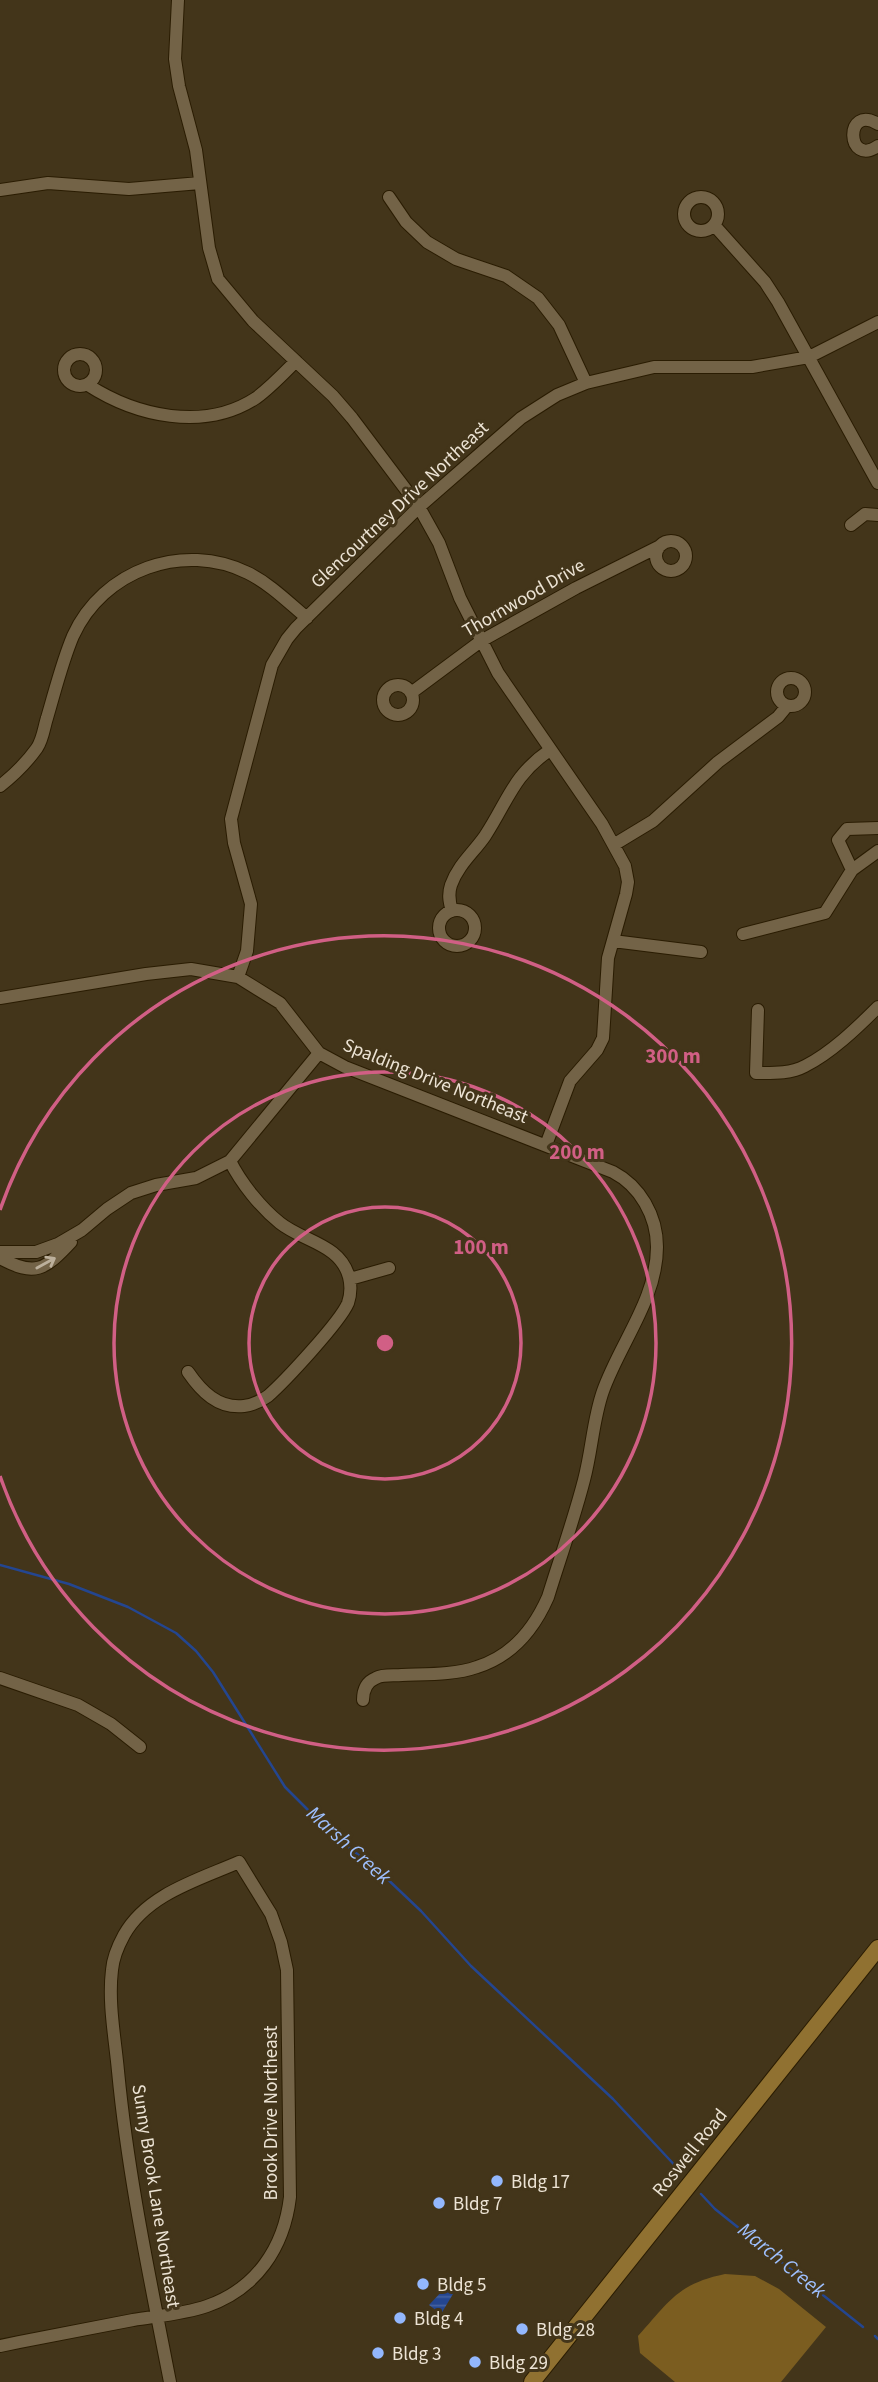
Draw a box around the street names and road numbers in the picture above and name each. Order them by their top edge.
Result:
street label: Glencourtney Drive Northeast [305,415,495,595]
street label: Thornwood Drive [457,552,590,644]
street label: Spalding Drive Northeast [339,1032,533,1131]
street label: Brook Drive Northeast [258,2025,285,2201]
street label: Sunny Brook Lane Northeast [124,2082,187,2311]
street label: Roswell Road [646,2103,734,2203]

